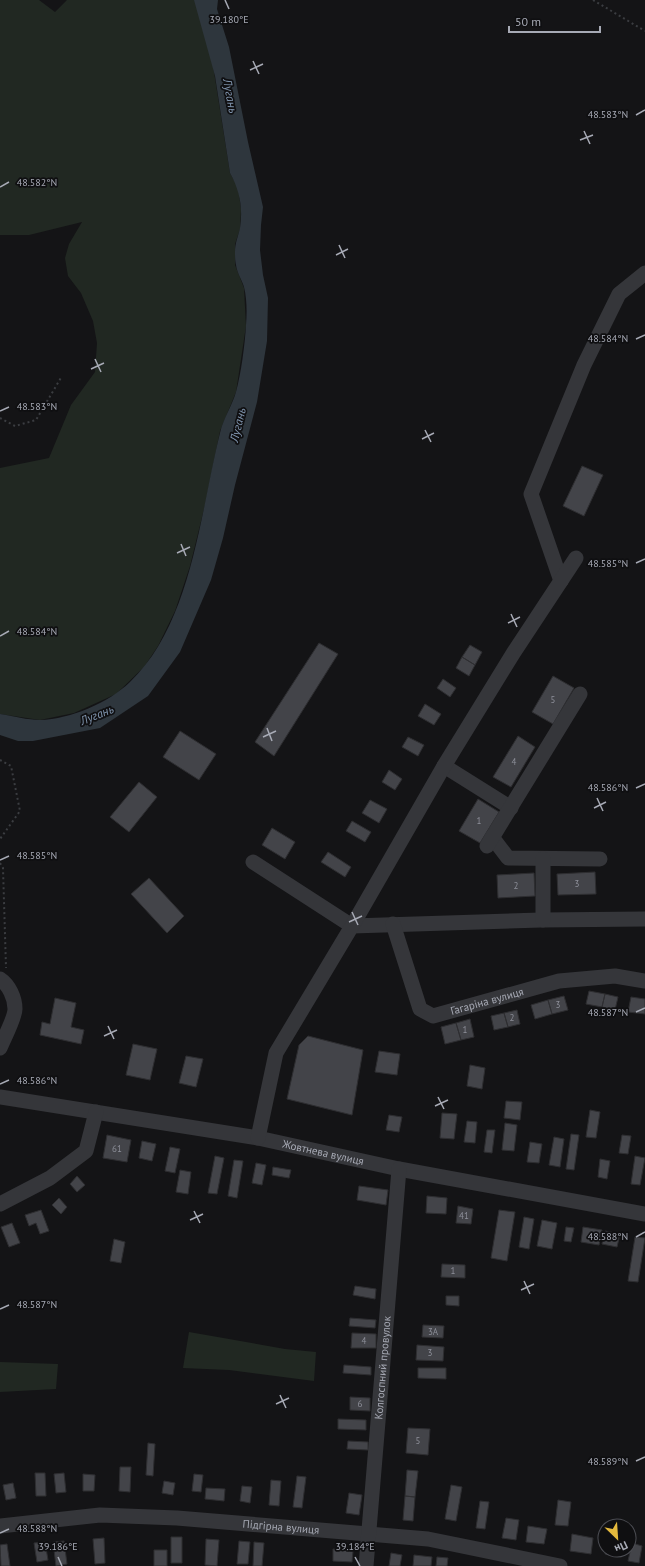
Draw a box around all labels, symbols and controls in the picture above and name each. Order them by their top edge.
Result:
scale bar [509,8,600,34]
text: 39.180°E [210,13,249,26]
text: 50 m [515,14,541,29]
water label: Лугань [220,76,241,114]
text: 48.583°N [588,108,628,121]
text: 48.582°N [17,176,57,189]
text: 48.584°N [588,332,628,345]
text: 48.583°N [17,400,57,413]
water label: Лугань [226,406,249,445]
text: 48.585°N [588,557,628,570]
text: 48.584°N [17,625,57,638]
house number: 5 [551,694,556,705]
water label: Лугань [77,701,116,728]
house number: 4 [512,756,517,767]
text: 48.586°N [588,781,628,794]
house number: 1 [477,815,482,826]
text: 48.585°N [17,849,57,862]
house number: 3 [575,878,580,889]
house number: 2 [514,880,519,891]
street label: Гагаріна вулиця [449,984,525,1018]
house number: 3 [556,999,561,1010]
text: 48.587°N [588,1006,628,1019]
house number: 2 [510,1012,515,1023]
house number: 1 [463,1024,468,1035]
text: 48.586°N [17,1074,57,1087]
street label: Жовтнева вулиця [280,1136,365,1168]
house number: 61 [112,1143,122,1154]
house number: 41 [459,1210,469,1221]
text: 48.588°N [588,1230,628,1243]
house number: 1 [451,1265,456,1276]
text: 48.587°N [17,1298,57,1311]
street label: Колгоспний провулок [371,1315,394,1420]
house number: 3А [428,1326,439,1337]
house number: 4 [362,1335,367,1346]
house number: 3 [428,1347,433,1358]
house number: 6 [358,1398,363,1409]
house number: 5 [416,1435,421,1446]
text: 48.589°N [588,1455,628,1468]
street label: Підгірна вулиця [242,1517,320,1537]
north arrow [597,1518,637,1558]
text: 48.588°N [17,1522,57,1535]
text: Пн [612,1538,630,1556]
text: 39.186°E [39,1540,78,1553]
text: 39.184°E [336,1540,375,1553]

